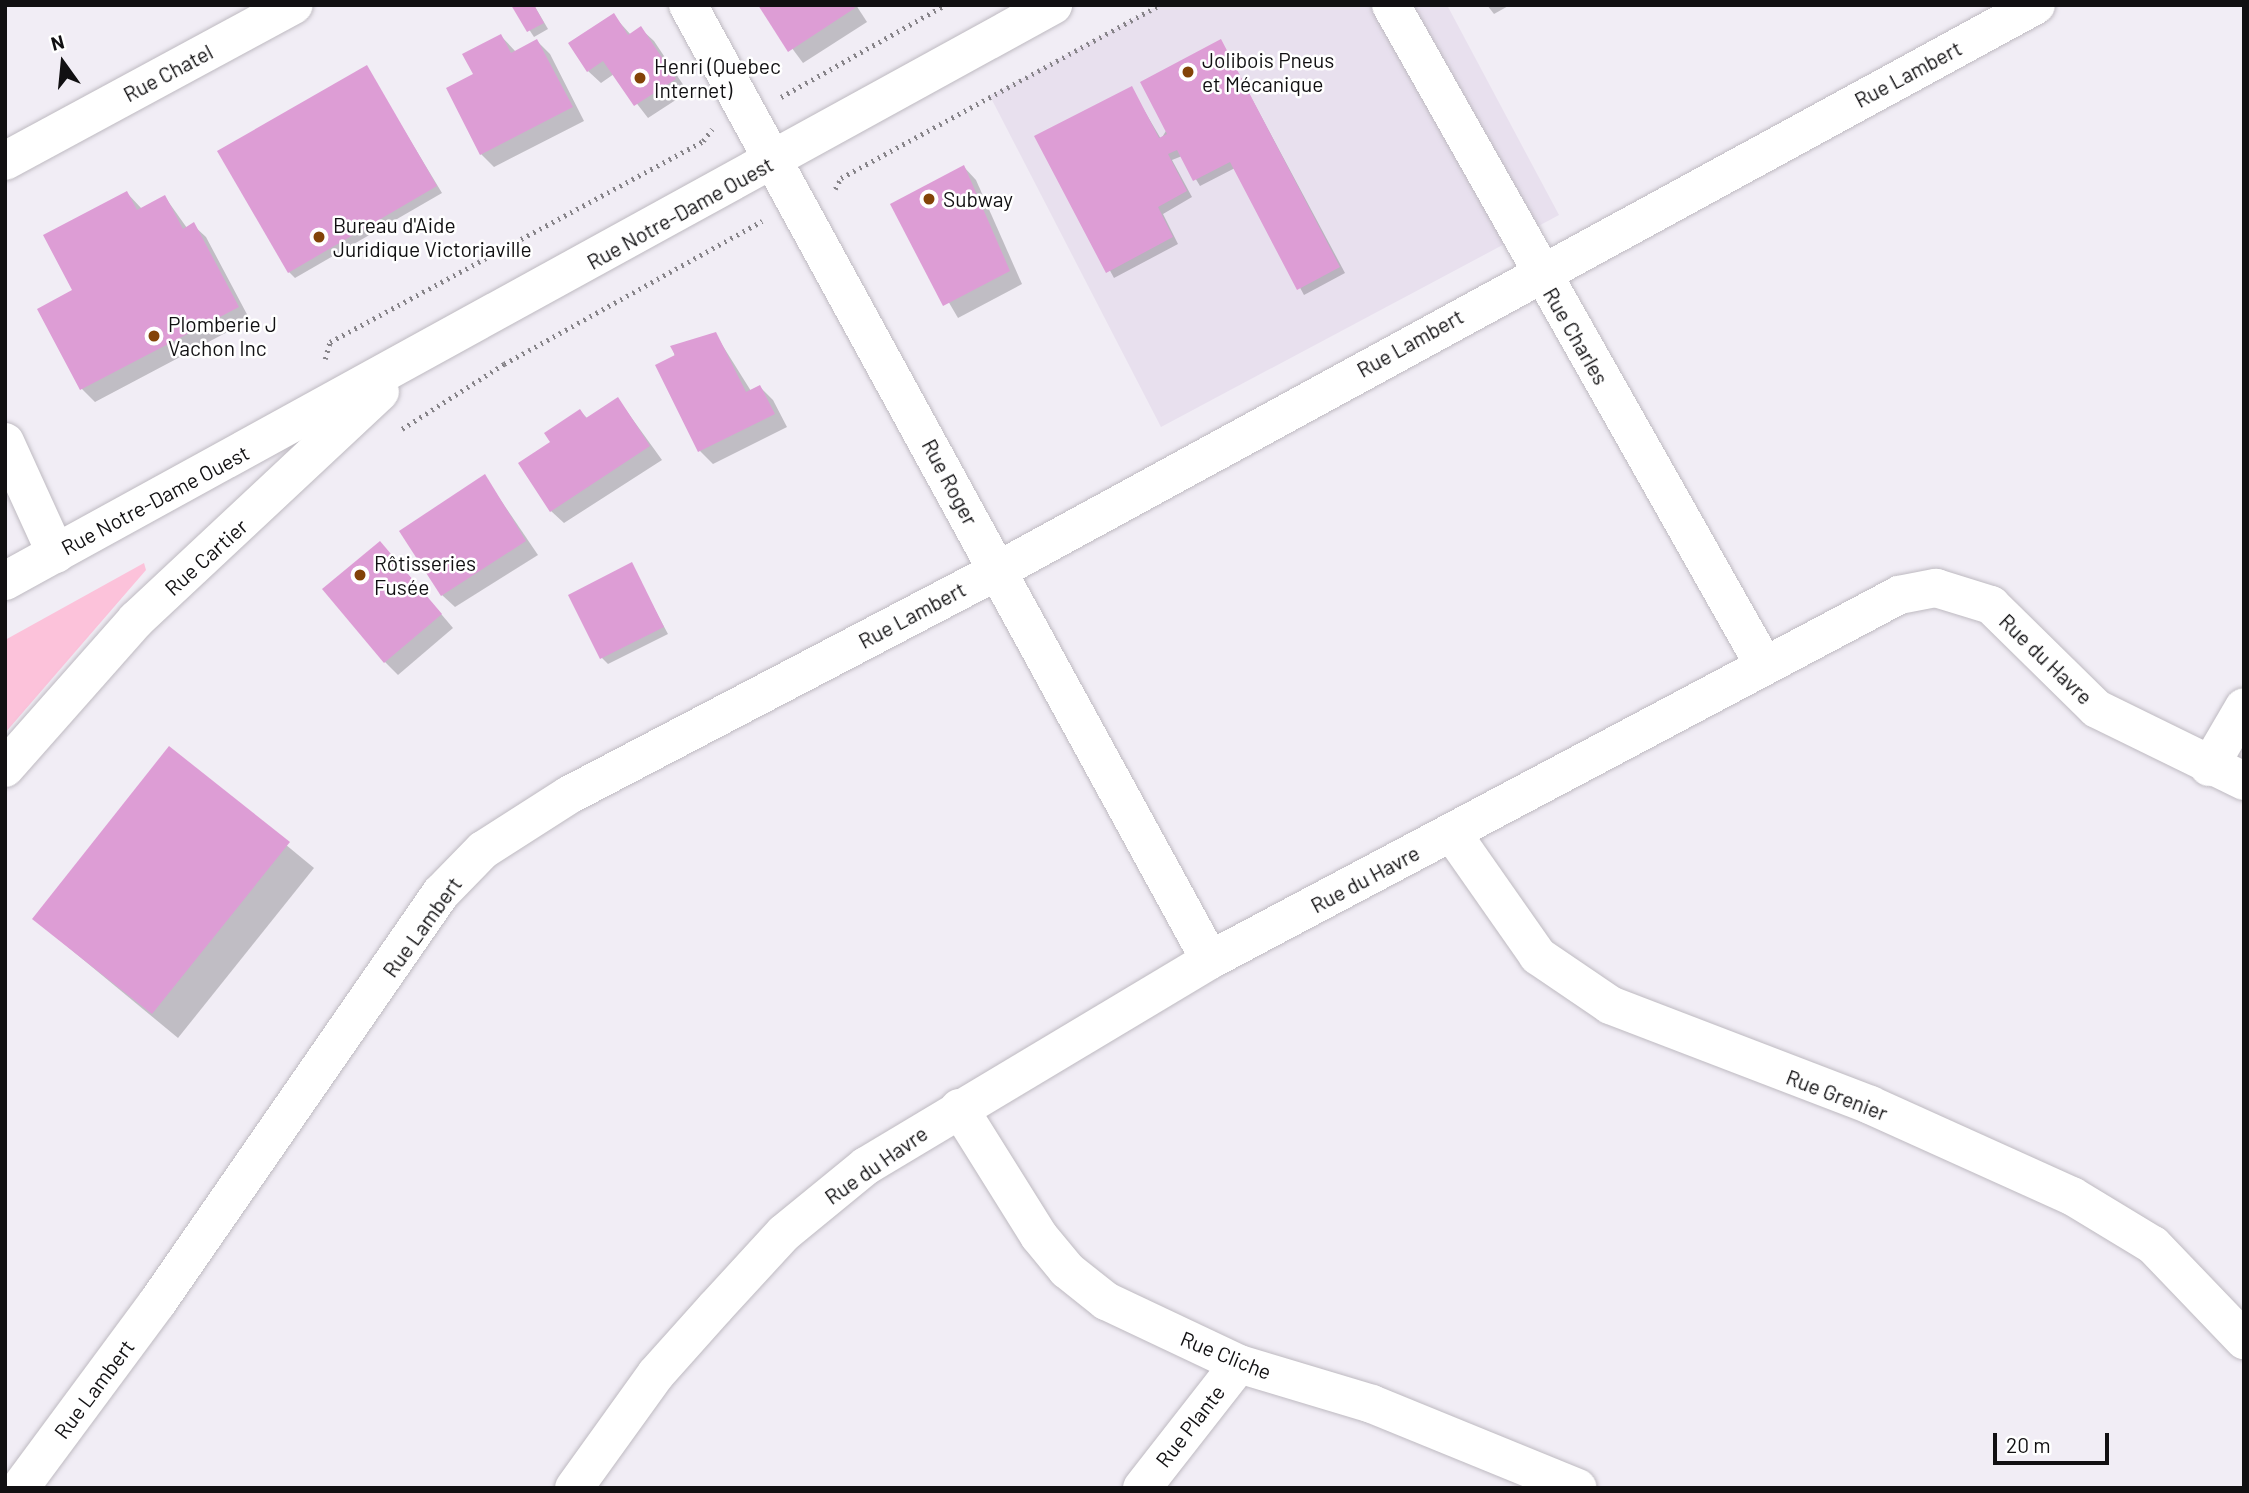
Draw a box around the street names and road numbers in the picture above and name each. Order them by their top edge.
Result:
street label: Rue Lambert [1850,35,1966,113]
street label: Rue Chatel [119,39,217,107]
street label: Rue Notre-Dame Ouest [583,151,777,275]
street label: Rue Charles [1538,283,1614,389]
street label: Rue Lambert [1352,303,1468,383]
street label: Rue Roger [917,435,983,529]
street label: Rue Notre-Dame Ouest [57,440,253,560]
street label: Rue Cartier [159,513,253,601]
street label: Rue Lambert [854,576,970,654]
street label: Rue du Havre [1994,608,2098,710]
street label: Rue du Havre [1306,840,1424,918]
street label: Rue Lambert [377,872,467,982]
street label: Rue Grenier [1783,1064,1891,1126]
street label: Rue du Havre [820,1120,932,1210]
street label: Rue Cliche [1177,1325,1275,1385]
street label: Rue Lambert [49,1334,139,1444]
street label: Rue Plante [1150,1380,1230,1472]

